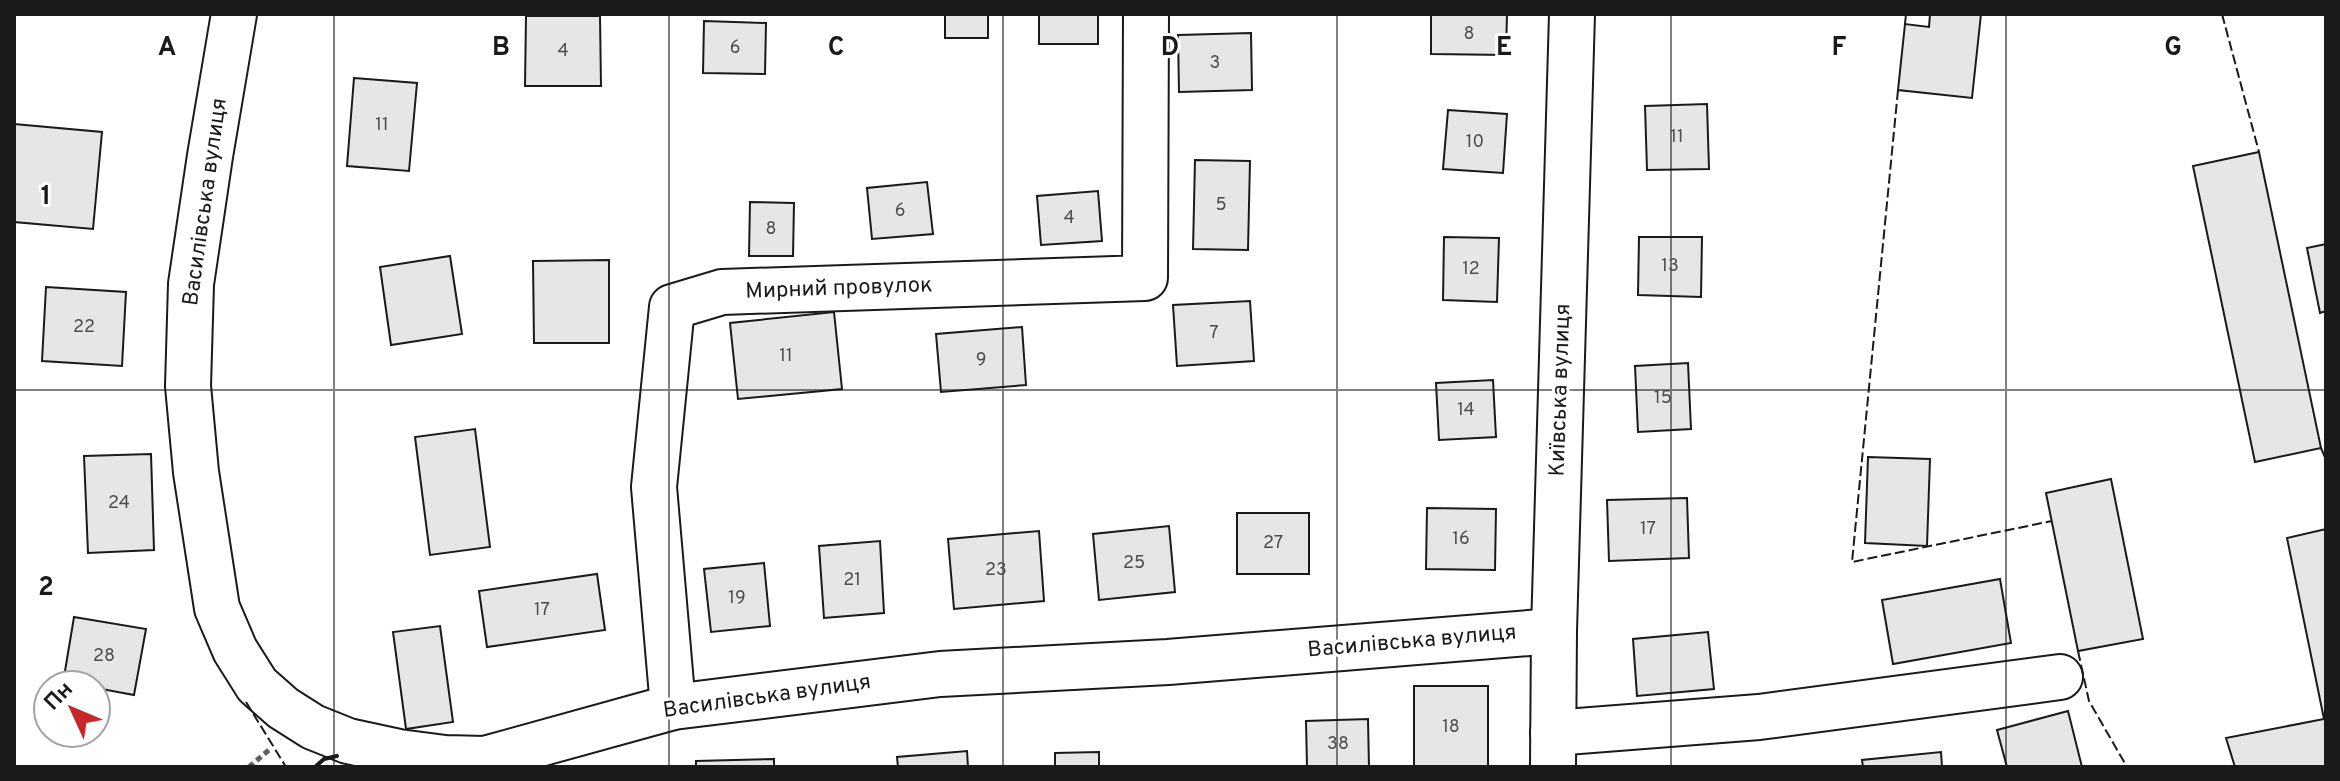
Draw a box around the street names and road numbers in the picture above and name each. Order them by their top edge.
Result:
street label: Василівська вулиця [178,96,234,308]
street label: Мирний провулок [745,272,933,306]
street label: Київська вулиця [1544,303,1578,477]
street label: Василівська вулиця [1306,619,1518,665]
street label: Василівська вулиця [661,669,873,725]

